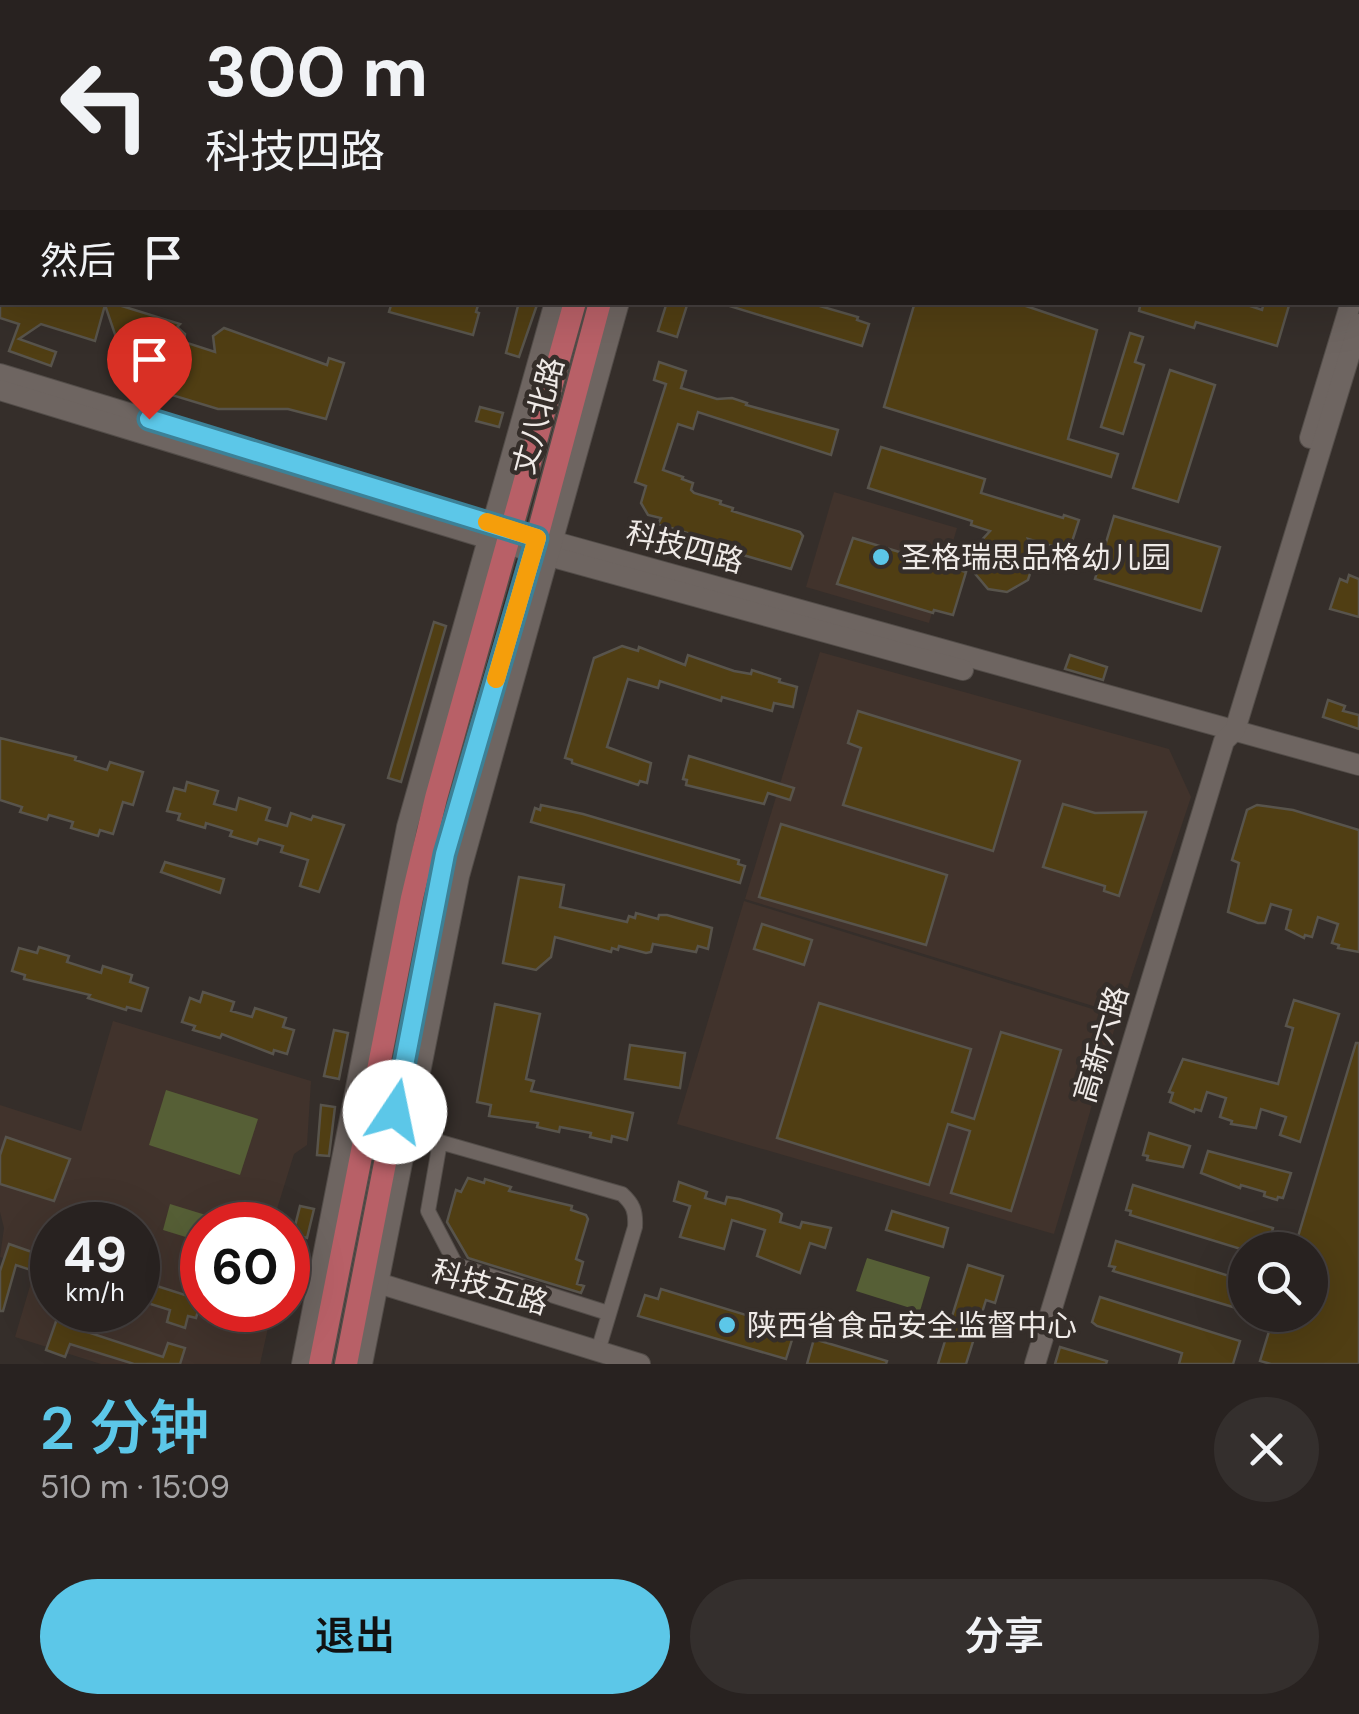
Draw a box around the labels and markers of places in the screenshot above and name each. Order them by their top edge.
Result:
pin [107,317,192,420]
place label: 圣格瑞思品格幼儿园 [901,538,1171,577]
marker: 圣格瑞思品格幼儿园 [870,546,892,568]
place label: 陕西省食品安全监督中心 [747,1306,1077,1345]
marker: 陕西省食品安全监督中心 [716,1314,738,1336]

